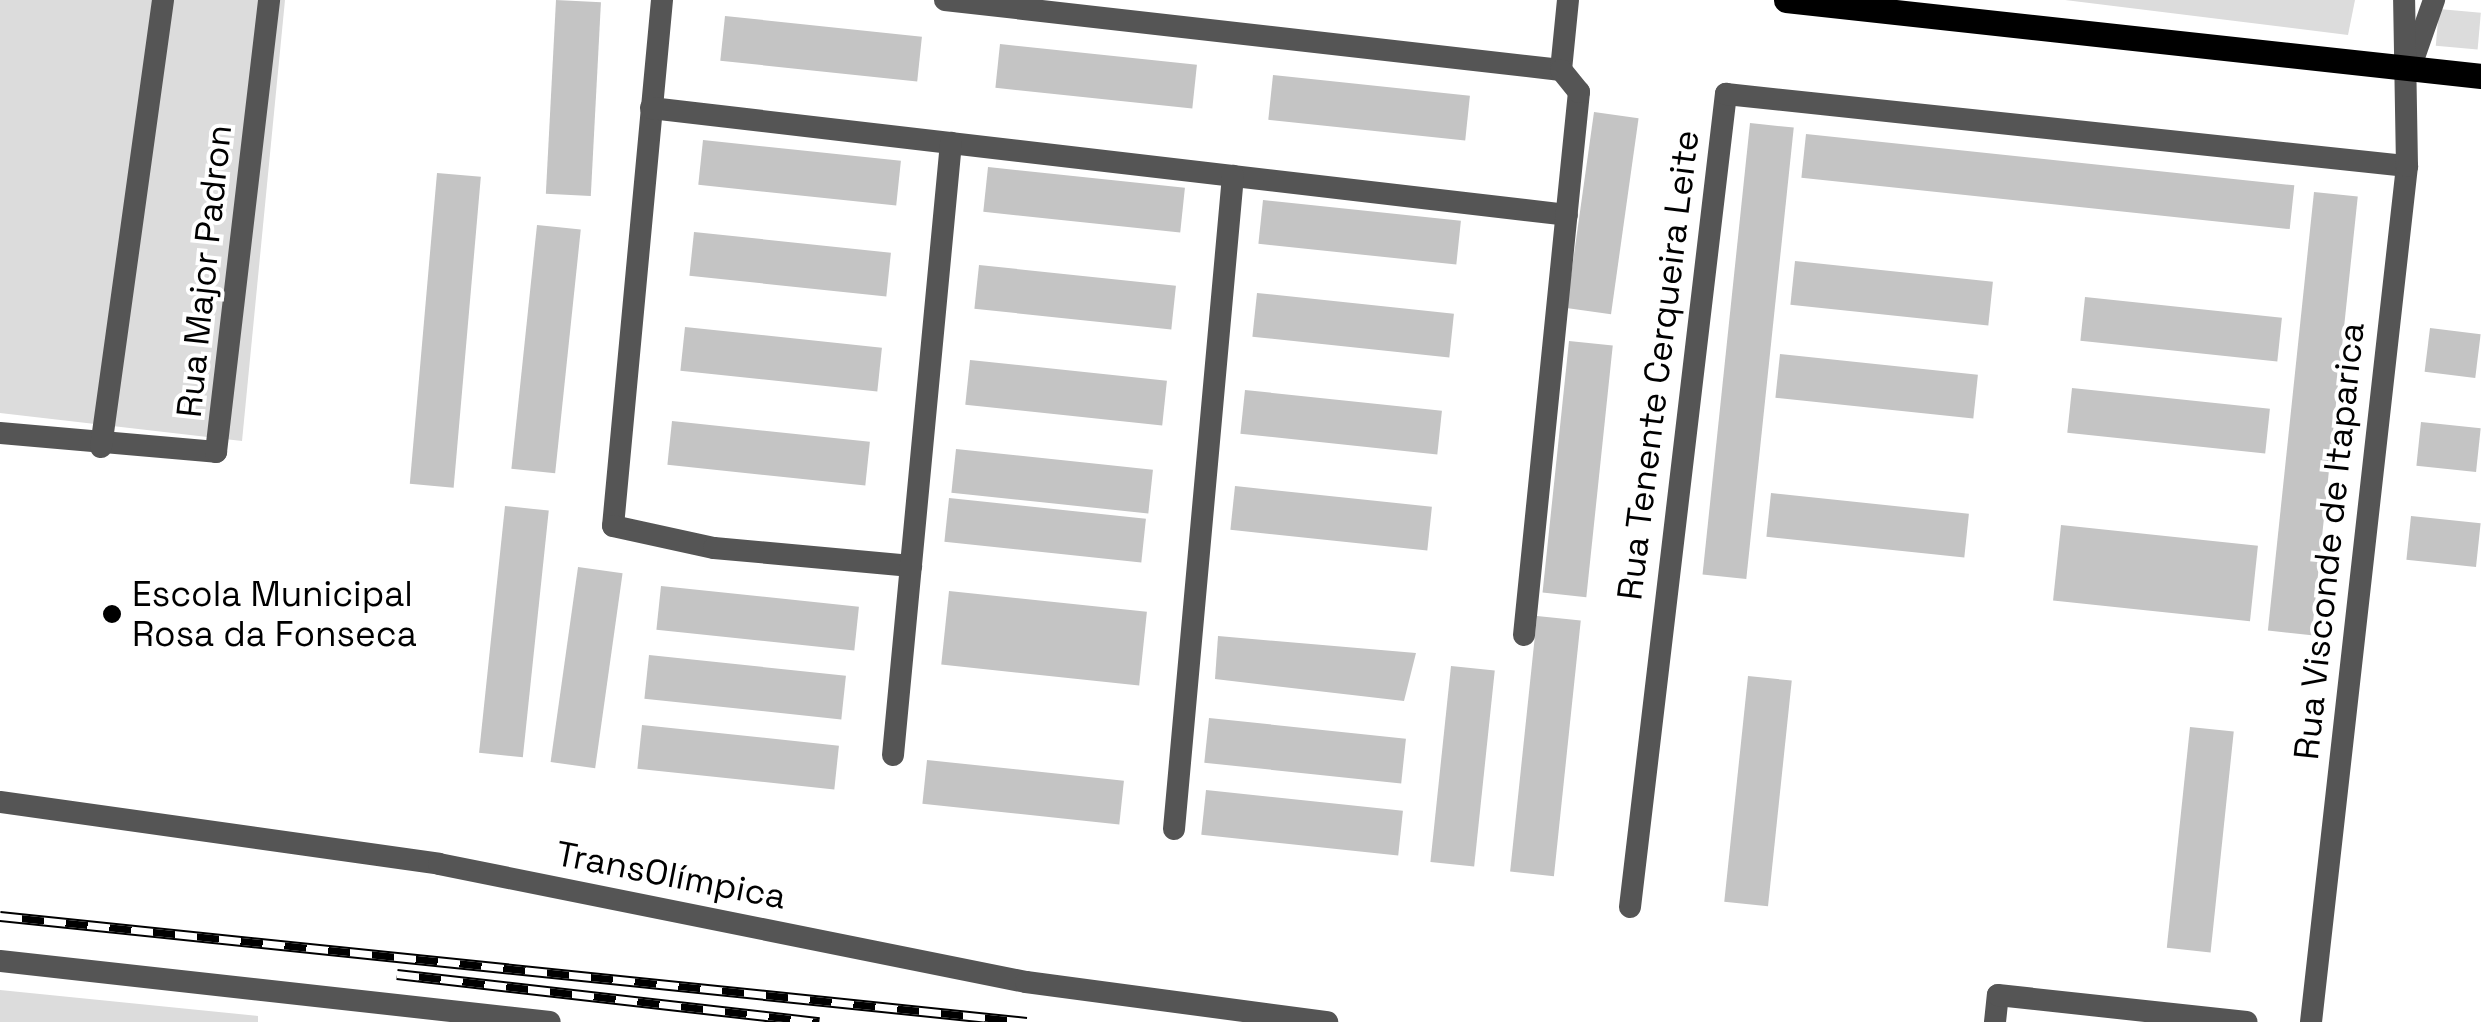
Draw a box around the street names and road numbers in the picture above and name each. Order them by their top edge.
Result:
street label: Rua Major Padron [168,123,240,419]
street label: Rua Tenente Cerqueira Leite [1608,127,1708,603]
street label: Rua Visconde de Itaparica [2285,320,2373,762]
street label: TransOlímpica [552,832,790,918]

